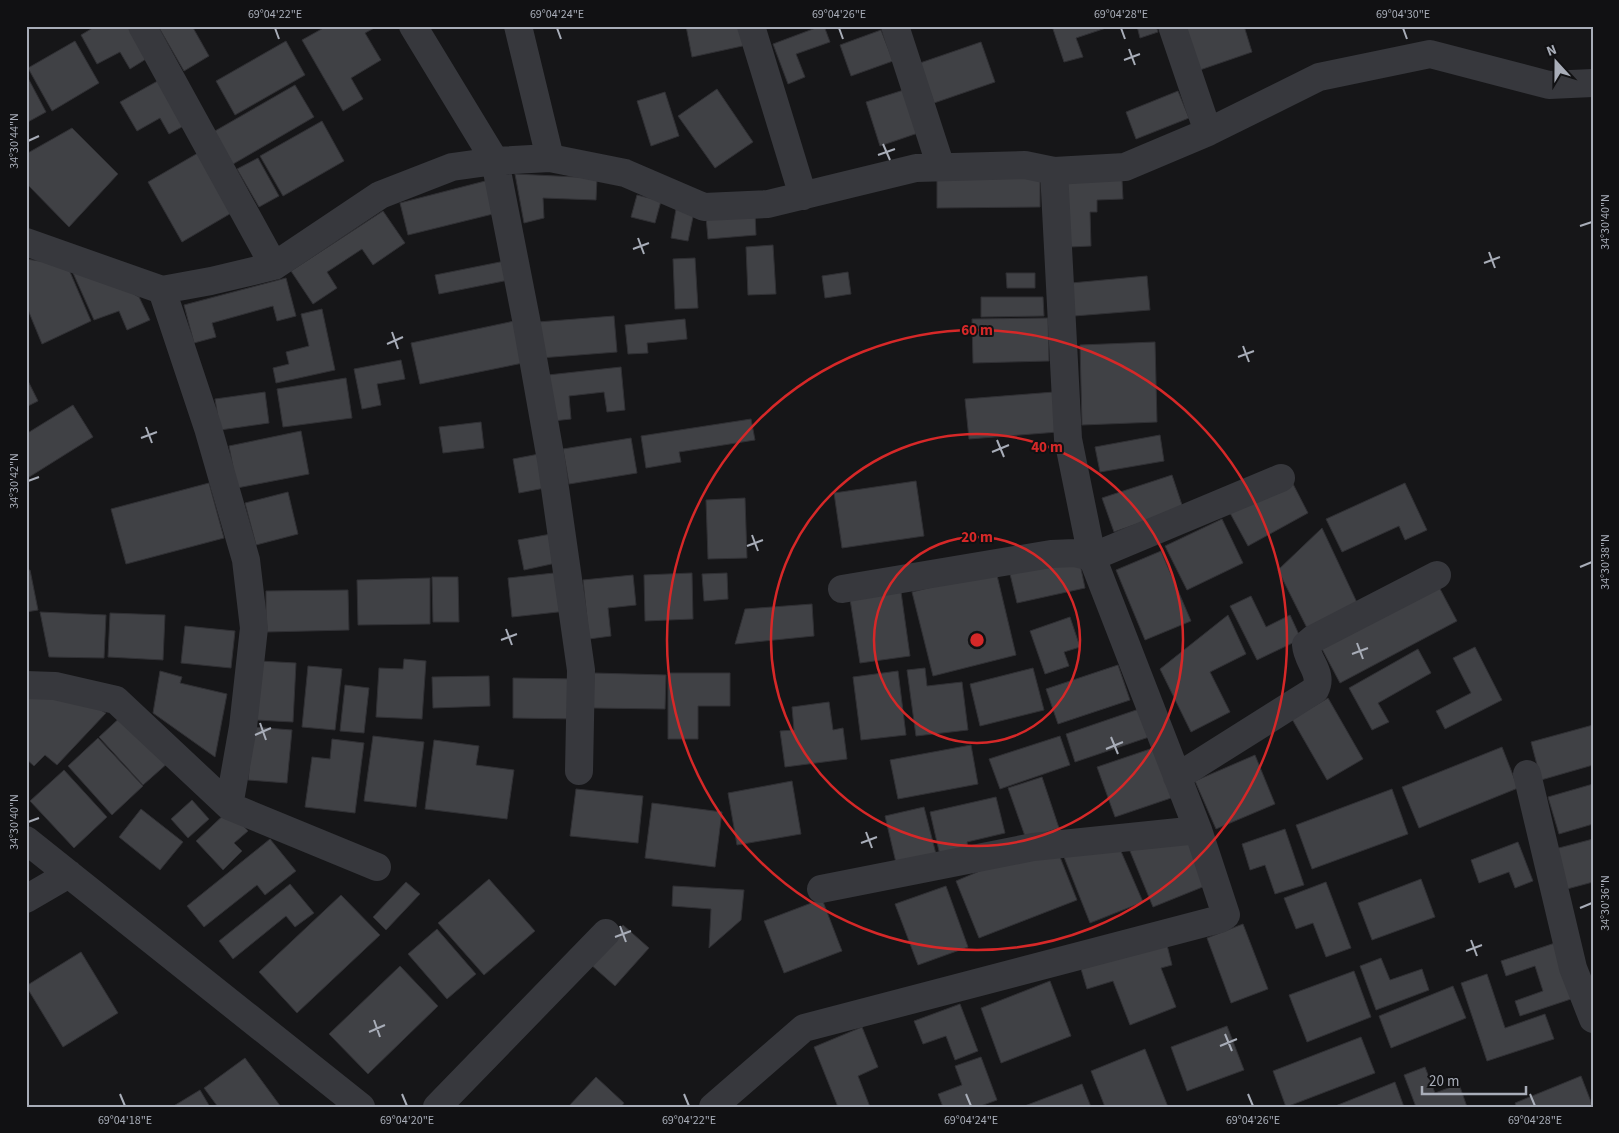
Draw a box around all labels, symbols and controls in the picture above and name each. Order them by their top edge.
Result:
text: 69°04'22"E [248,6,302,23]
text: 69°04'24"E [530,6,584,23]
text: 69°04'26"E [812,6,866,23]
text: 69°04'28"E [1094,6,1148,23]
text: 69°04'30"E [1376,6,1430,23]
north arrow [1532,38,1582,88]
text: N [1544,40,1560,62]
text: 34°30'44"N [6,113,23,169]
text: 34°30'40"N [1597,194,1614,250]
text: 60 m [961,320,993,341]
text: 40 m [1031,437,1063,458]
text: 34°30'42"N [6,453,23,509]
text: 20 m [961,527,993,548]
text: 34°30'38"N [1597,534,1614,590]
centre of rings [968,631,986,649]
text: 34°30'40"N [6,794,23,850]
text: 34°30'36"N [1597,875,1614,931]
scale bar [1422,1063,1525,1095]
text: 20 m [1429,1071,1459,1092]
text: 69°04'18"E [98,1112,152,1129]
text: 69°04'20"E [380,1112,434,1129]
text: 69°04'22"E [662,1112,716,1129]
text: 69°04'24"E [944,1112,998,1129]
text: 69°04'26"E [1226,1112,1280,1129]
text: 69°04'28"E [1508,1112,1562,1129]

